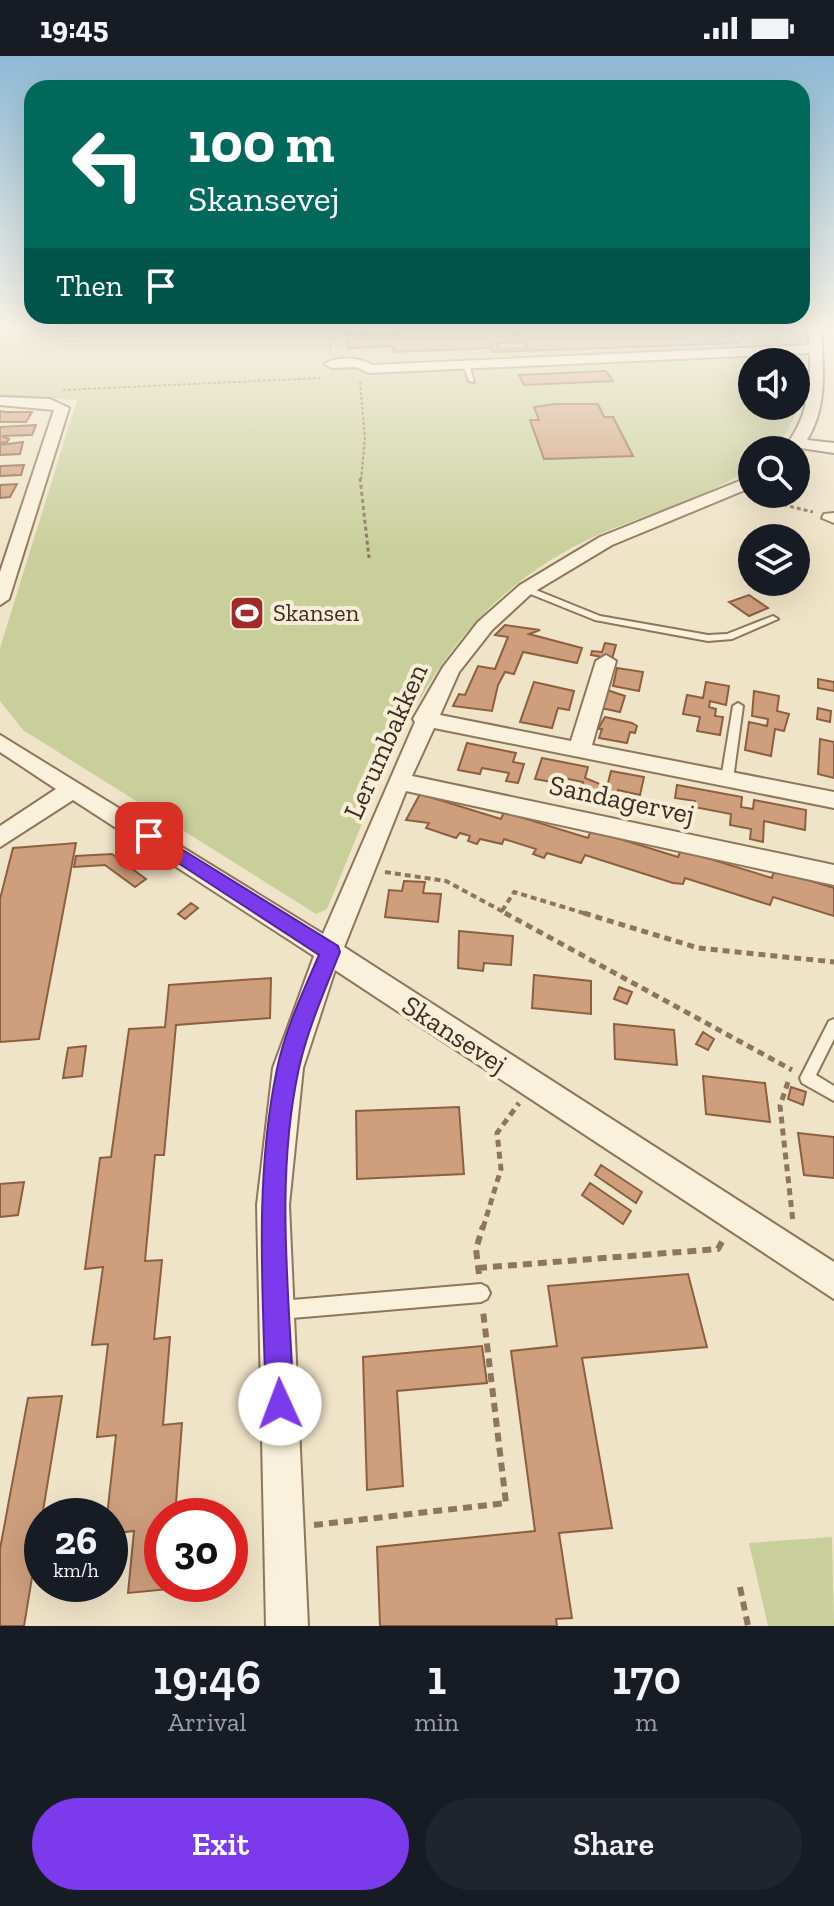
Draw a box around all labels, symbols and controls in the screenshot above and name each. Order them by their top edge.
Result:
text: 19:45 [40,10,108,46]
text: 100 m [188,109,335,176]
icon: left [56,112,160,216]
text: Skansevej [188,177,340,220]
icon: arrive [139,264,183,308]
text: Then [56,268,123,304]
map controls [738,348,810,596]
button: sound [738,348,810,420]
button: search [738,436,810,508]
button: layers [738,524,810,596]
sports icon: Skansen [228,594,266,632]
place label: Skansen [273,598,359,627]
street label: Lerumbakken [337,658,434,824]
street label: Sandagervej [546,768,698,831]
pin [115,802,183,870]
icon: arrive [127,814,171,858]
street label: Skansevej [396,988,513,1080]
position arrow [238,1362,322,1446]
speed limit sign: 30 [144,1498,248,1602]
text: 26 [55,1516,97,1564]
text: km/h [53,1558,99,1582]
text: 19:46 [153,1649,261,1706]
text: 1 [427,1649,446,1706]
text: 170 [612,1649,681,1706]
text: Arrival [168,1706,246,1738]
text: min [414,1706,459,1738]
text: m [635,1706,658,1738]
button: Exit [32,1798,409,1890]
button: Share [425,1798,802,1890]

